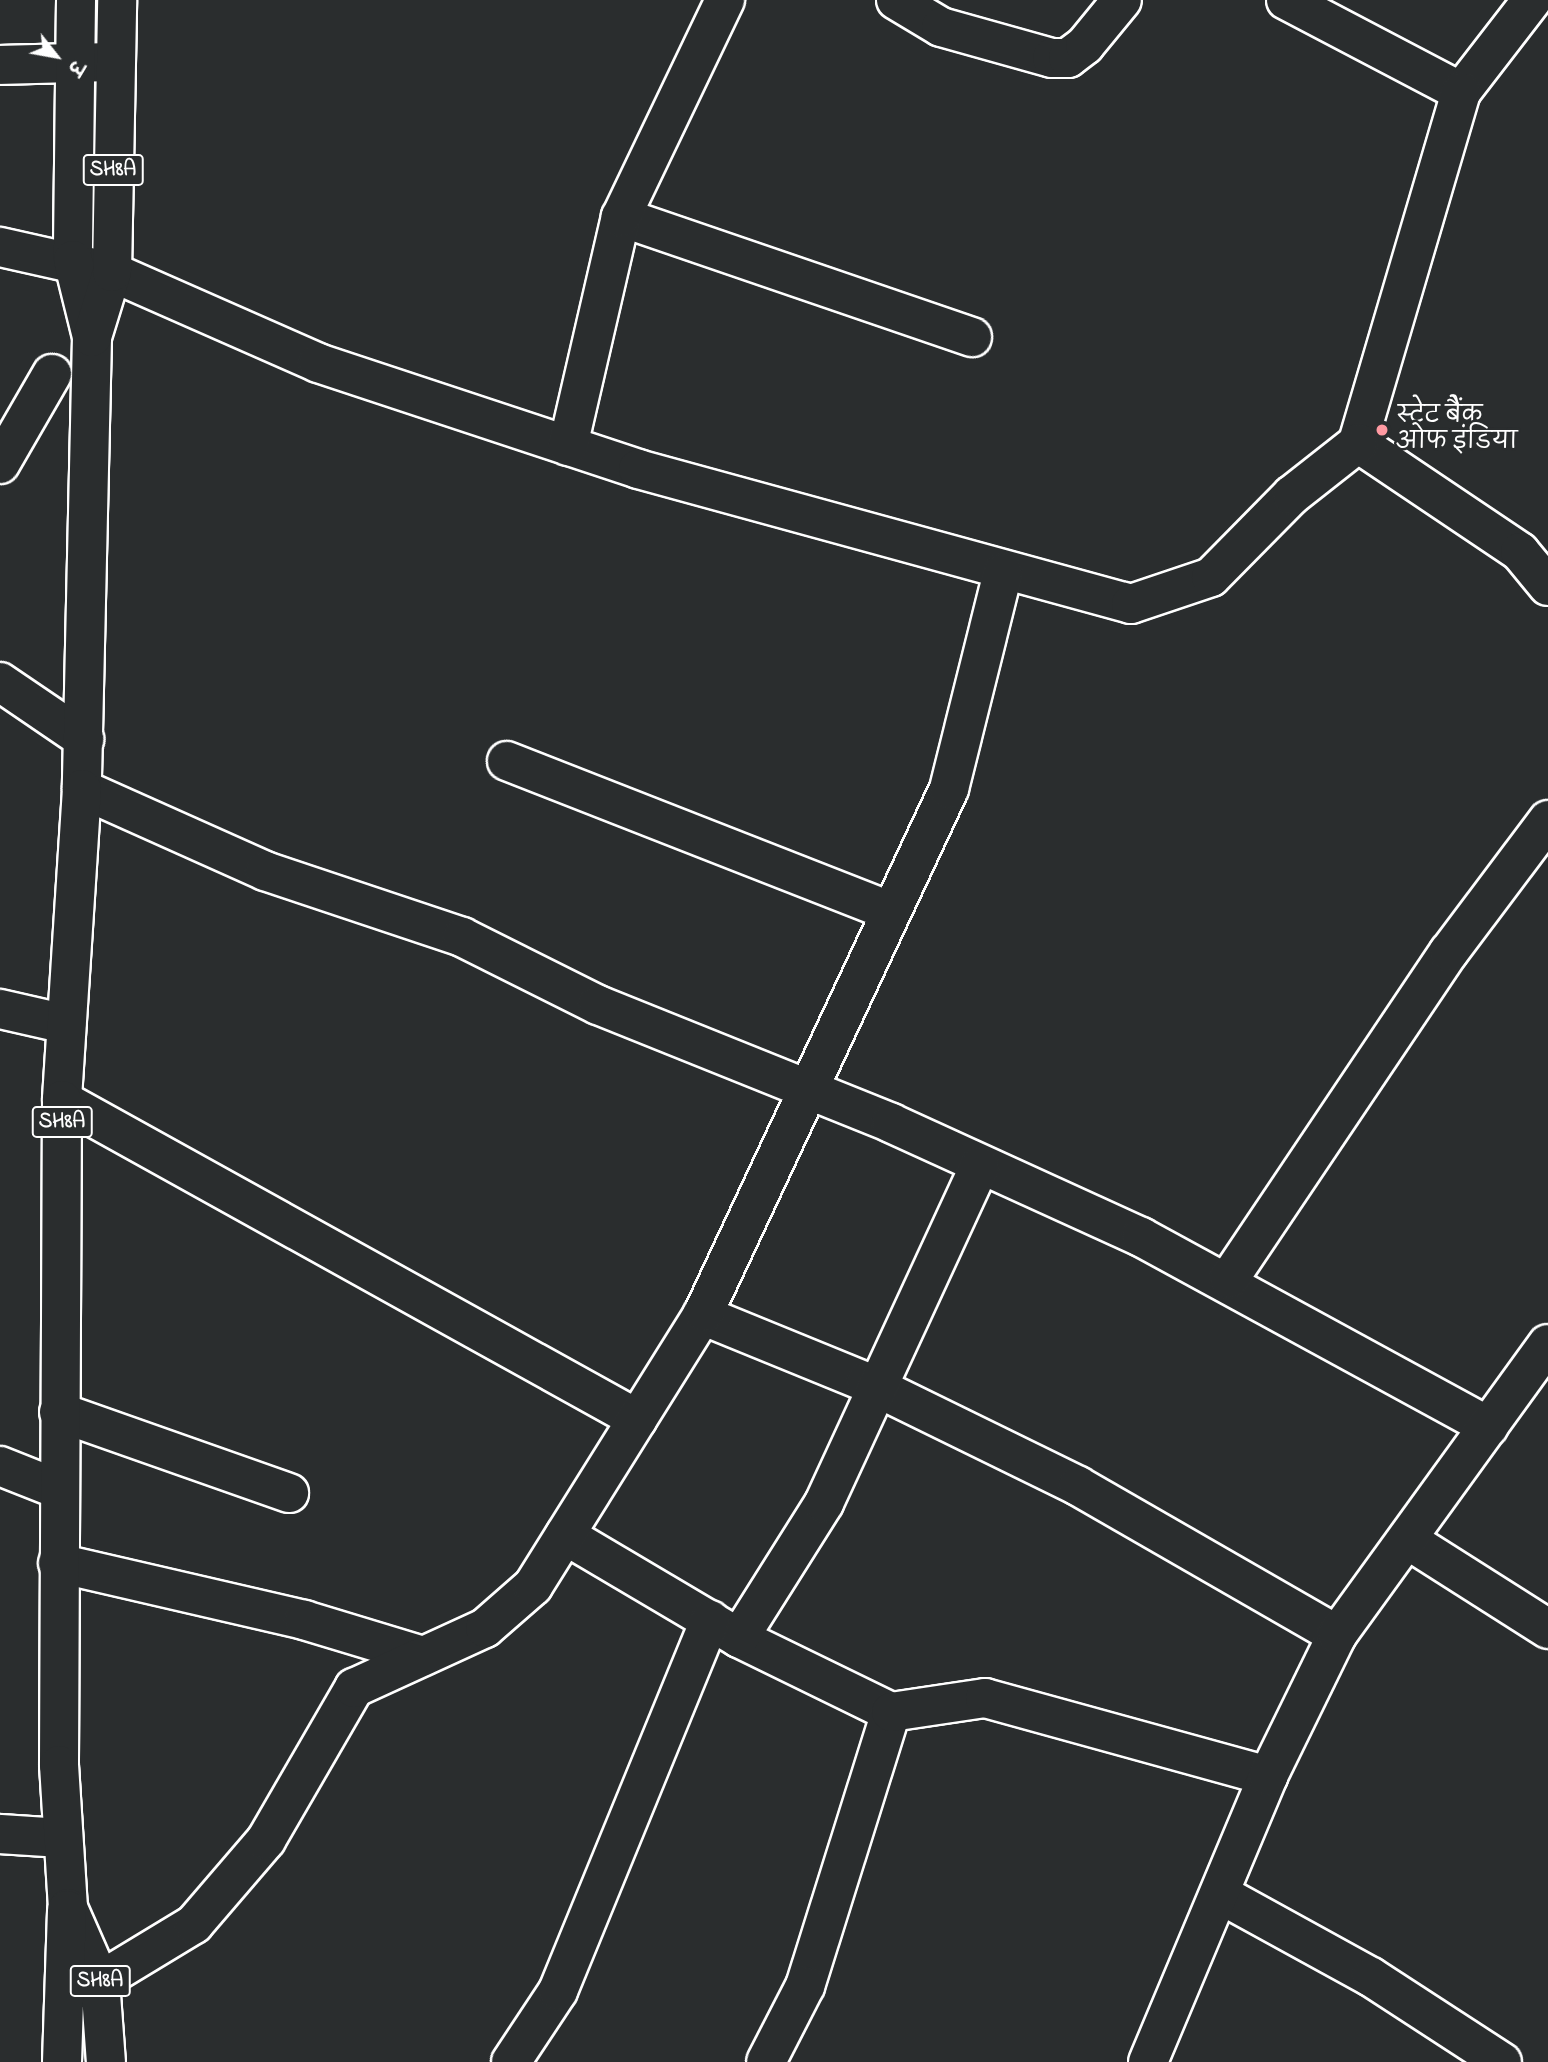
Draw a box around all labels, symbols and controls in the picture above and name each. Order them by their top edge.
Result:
north arrow [21,21,91,91]
text: उ [60,55,89,79]
road number: SH8A [82,152,144,188]
place label: स्टेट बेैंक ओफ इंडिया [1396,403,1517,457]
marker: स्टेट बेैंक ओफ इंडिया [1374,422,1390,438]
road number: SH8A [31,1104,94,1140]
road number: SH8A [68,1964,132,1998]

